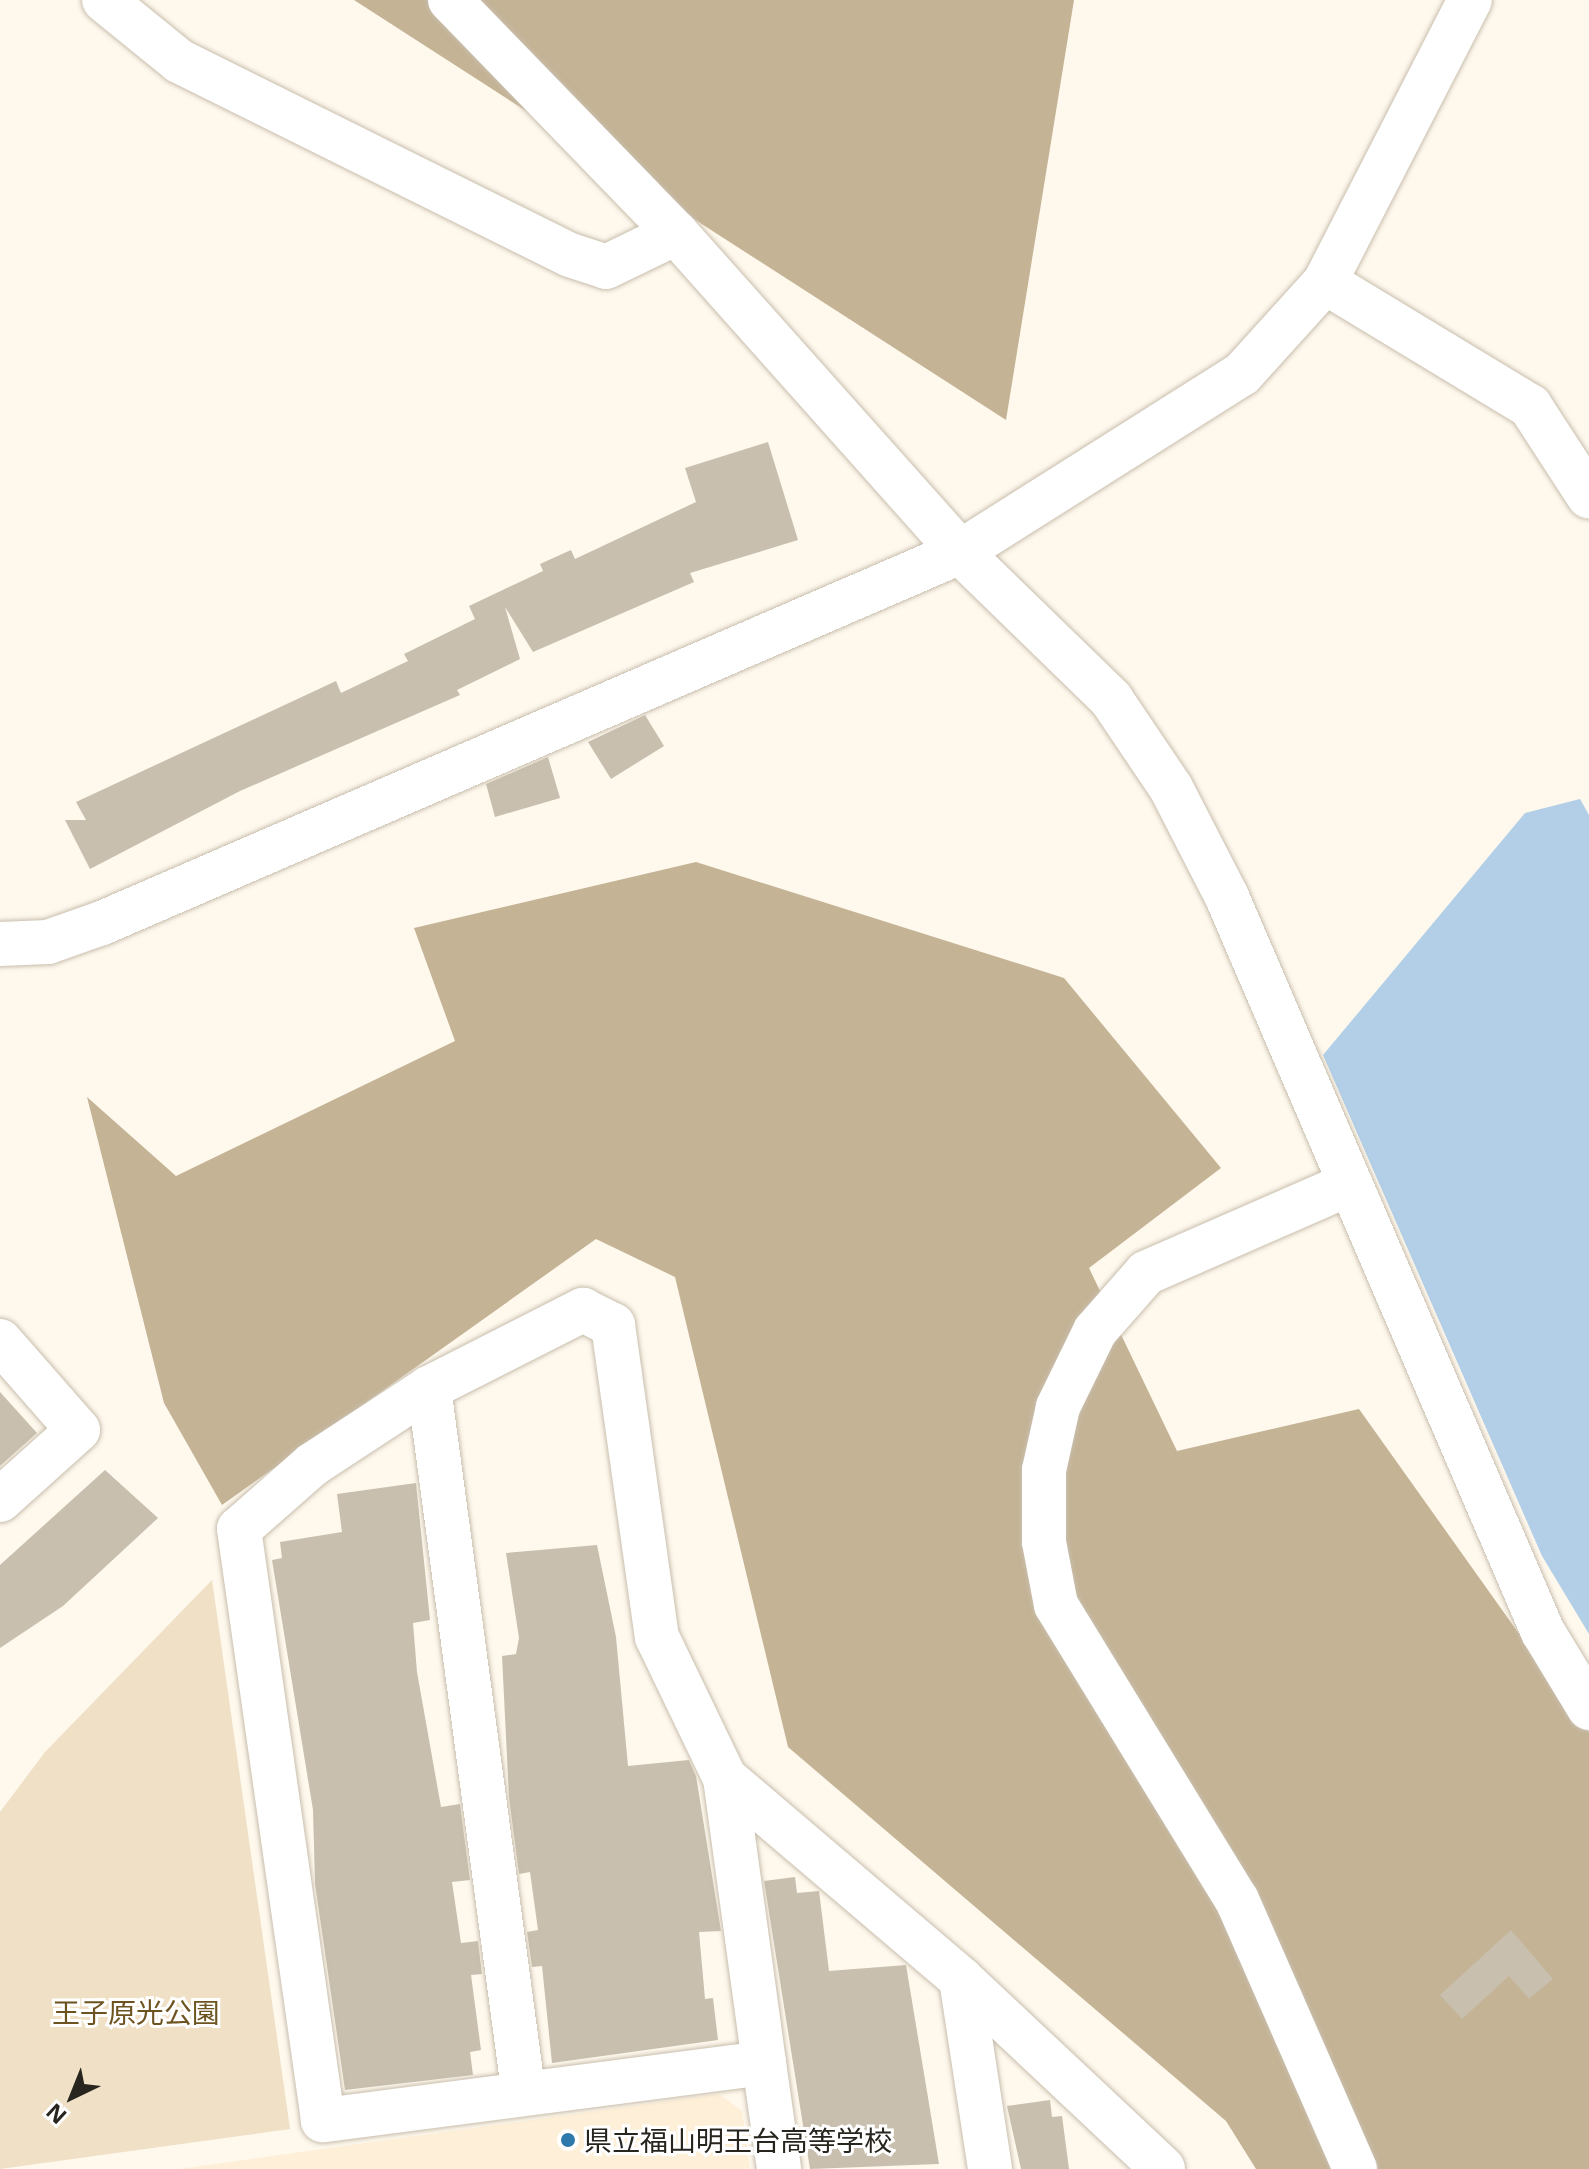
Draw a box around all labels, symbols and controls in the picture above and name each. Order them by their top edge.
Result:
park label: 王子原光公園 [52,1995,220,2029]
north arrow [32,2057,112,2137]
text: N [39,2097,72,2132]
place label: 県立福山明王台高等学校 [584,2123,892,2157]
marker: 県立福山明王台高等学校 [559,2131,577,2149]

